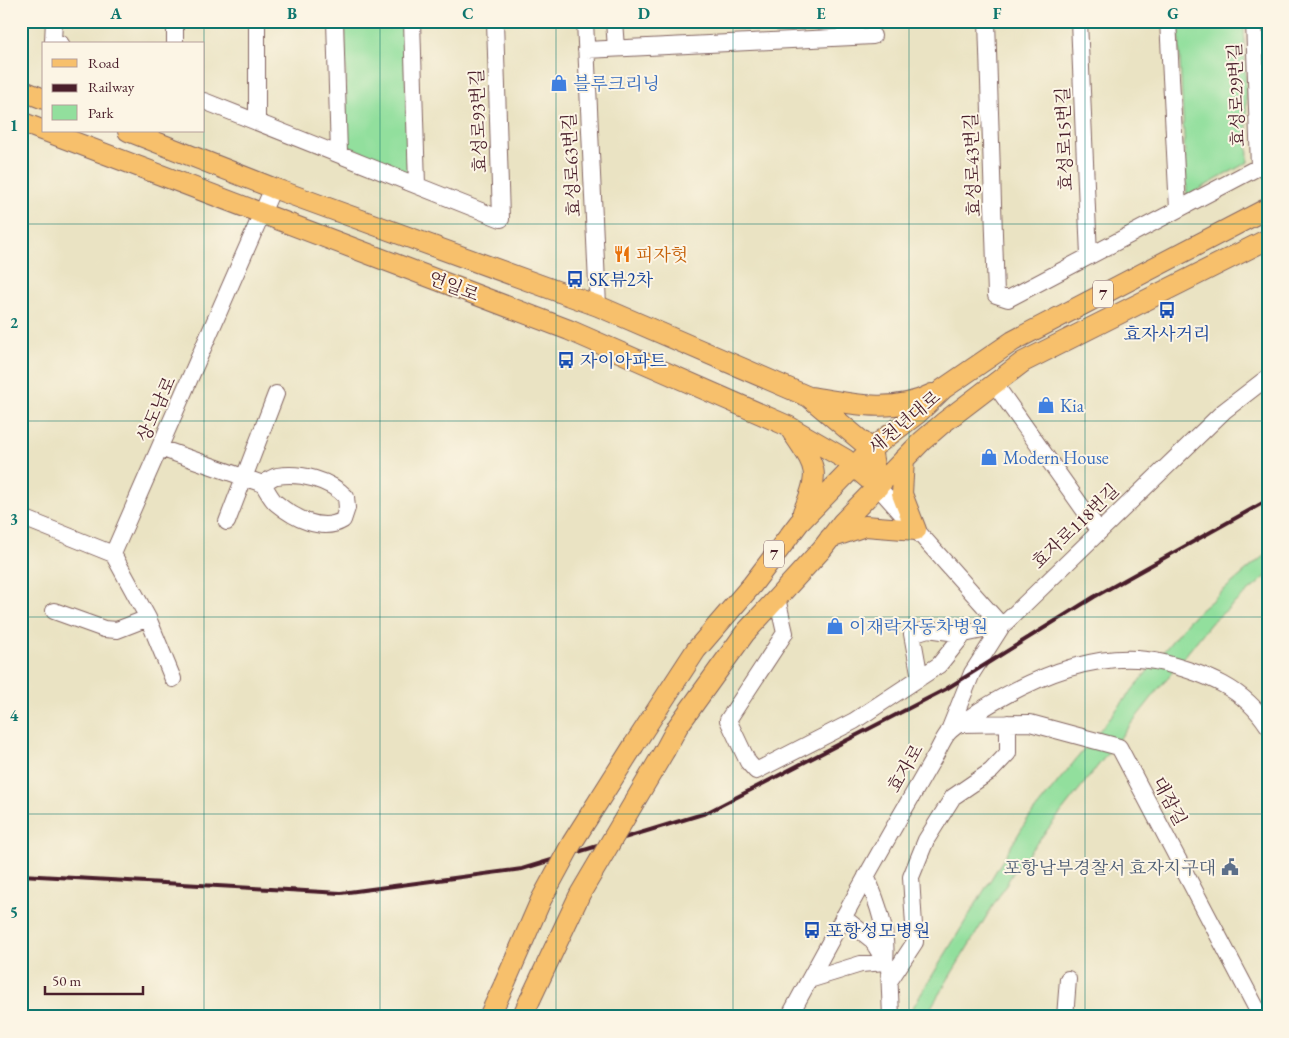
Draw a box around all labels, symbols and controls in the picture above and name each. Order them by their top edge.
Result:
text: A [109,3,122,24]
text: B [287,3,297,24]
text: C [462,3,474,24]
text: D [638,3,650,24]
text: E [816,3,826,24]
text: F [993,3,1002,24]
text: G [1167,3,1179,24]
legend [42,42,205,132]
street label: 효성로29번길 [1223,43,1249,147]
text: Road [88,53,120,72]
street label: 효성로93번길 [465,69,491,173]
place label: 블루크리닝 [573,72,660,95]
shop icon: 블루크리닝 [549,73,569,93]
text: Railway [88,77,135,96]
street label: 효성로15번길 [1051,87,1077,191]
text: Park [88,103,115,122]
street label: 효성로63번길 [557,112,585,218]
street label: 효성로43번길 [959,113,985,217]
text: 1 [10,115,18,136]
place label: 피자헛 [636,243,688,266]
restaurant icon: 피자헛 [612,244,632,264]
street label: 연일로 [426,266,482,306]
place label: SK뷰2차 [589,268,654,291]
bus stop icon: SK뷰2차 [565,269,585,289]
road number: 7 [1093,280,1113,308]
bus stop icon: 효자사거리 [1157,300,1177,320]
text: 2 [10,312,19,333]
place label: 효자사거리 [1124,322,1210,345]
place label: 자이아파트 [580,349,668,372]
bus stop icon: 자이아파트 [556,350,576,370]
street label: 상도남로 [131,373,181,445]
street label: 새천년대로 [863,385,945,459]
place label: Kia [1060,394,1085,417]
shop icon: Kia [1036,395,1056,415]
place label: Modern House [1003,446,1109,469]
shop icon: Modern House [979,447,999,467]
street label: 효자로118번길 [1026,479,1124,573]
text: 3 [10,509,18,530]
road number: 7 [764,540,784,568]
place label: 이재락자동차병원 [849,615,988,638]
shop icon: 이재락자동차병원 [825,616,845,636]
text: 4 [10,705,19,726]
street label: 효자로 [882,740,928,796]
street label: 대잠길 [1148,773,1192,829]
place label: 포항남부경찰서 효자지구대 [1004,856,1216,879]
public building icon: 포항남부경찰서 효자지구대 [1220,857,1240,877]
text: 5 [10,902,18,923]
place label: 포항성모병원 [826,919,930,942]
bus stop icon: 포항성모병원 [802,920,822,940]
scale bar [45,963,142,995]
text: 50 m [52,971,81,990]

